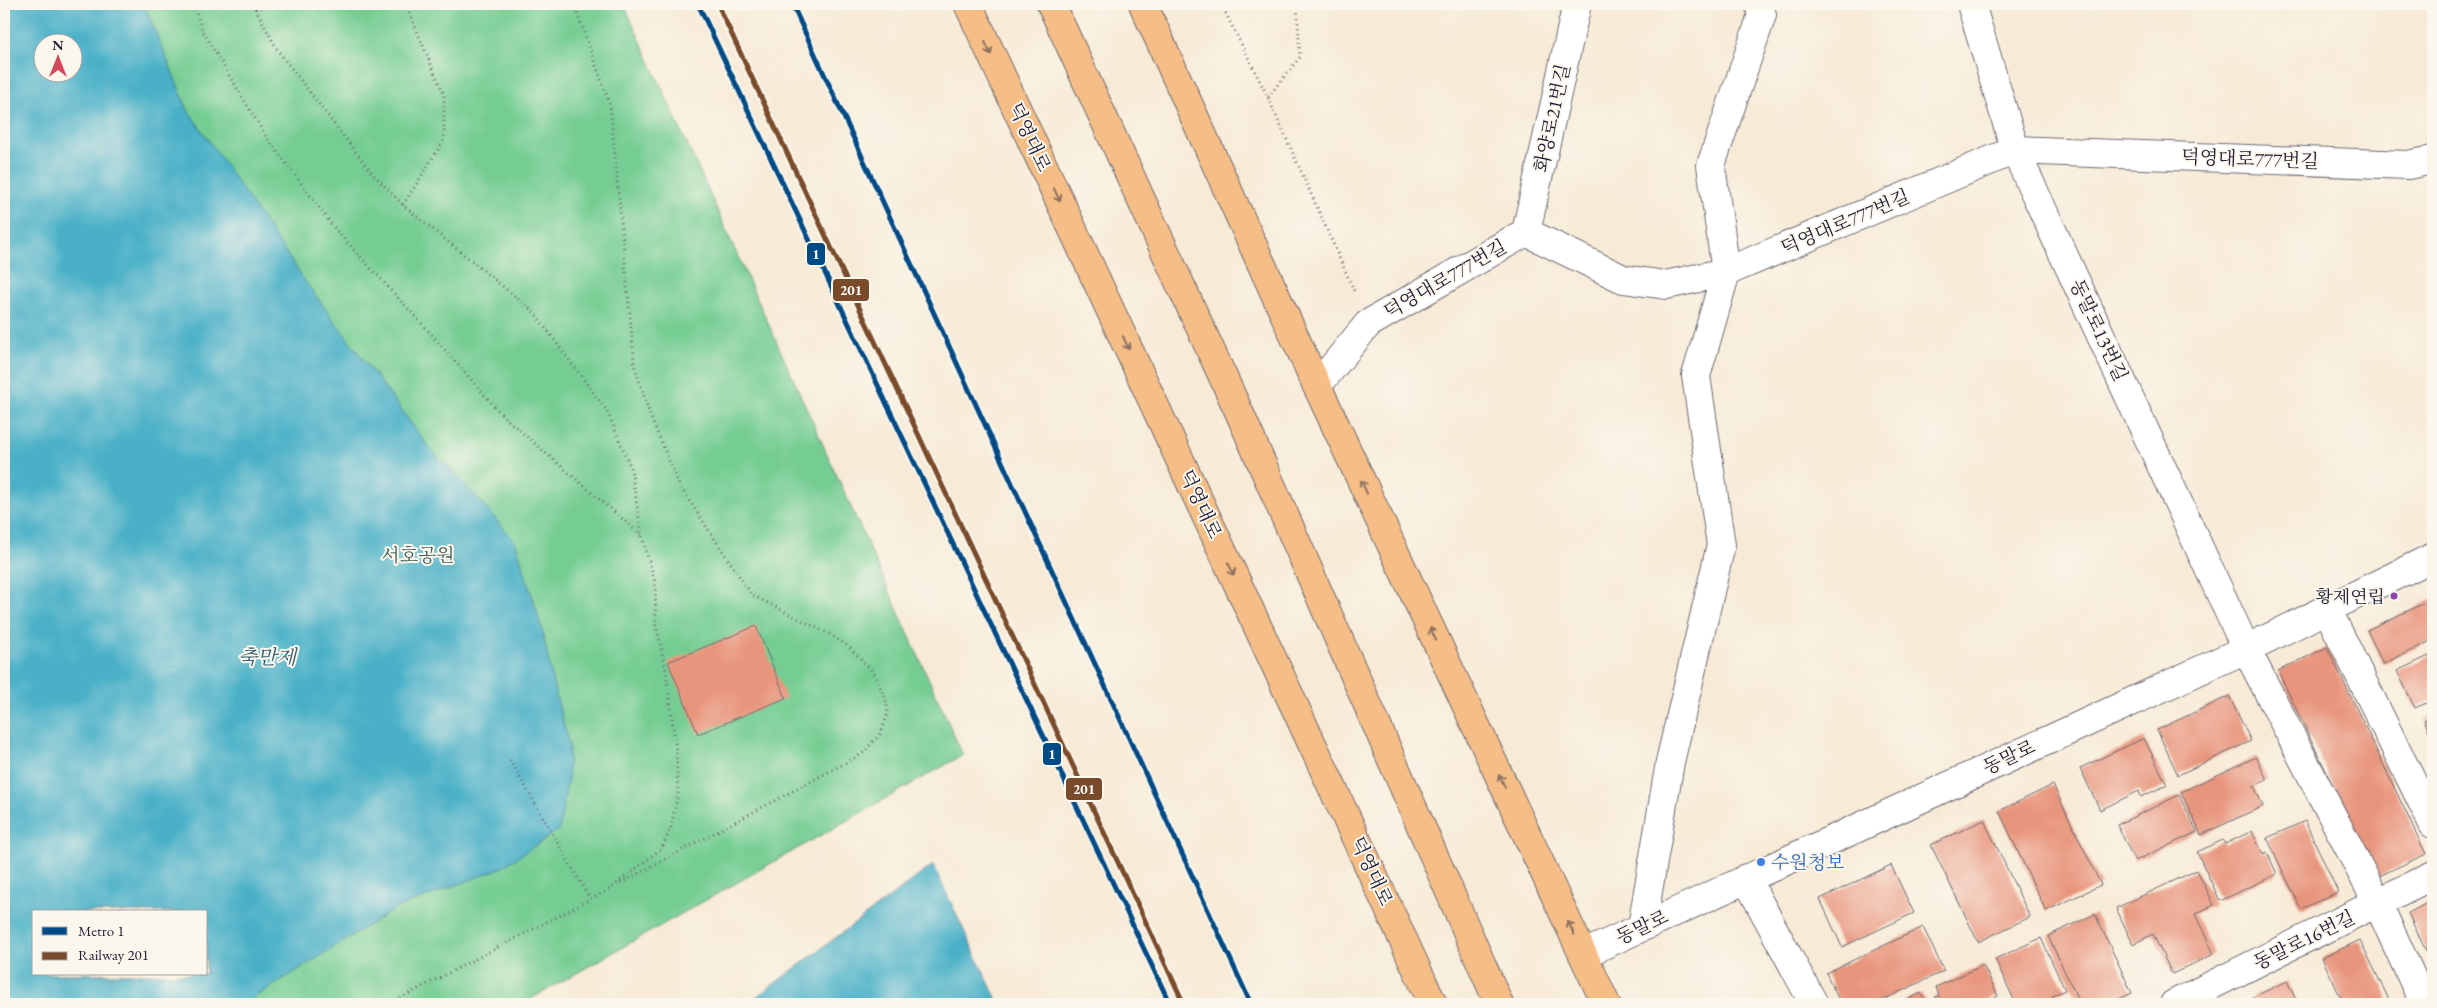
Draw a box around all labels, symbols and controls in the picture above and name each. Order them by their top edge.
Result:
north arrow [32,32,82,82]
text: N [52,36,64,54]
one-way arrow [984,40,994,55]
street label: 화양로21번길 [1528,62,1576,174]
street label: 덕영대로 [1003,98,1057,176]
street label: 덕영대로777번길 [2181,144,2319,174]
street label: 덕영대로777번길 [1777,184,1913,260]
one-way arrow [1053,187,1062,202]
street label: 덕영대로777번길 [1379,234,1511,324]
line badge: 1 [806,242,826,266]
text: 1 [812,245,820,263]
street label: 동말로13번길 [2064,275,2134,385]
line badge: 201 [832,278,870,302]
text: 201 [840,281,862,299]
one-way arrow [1121,335,1131,350]
street label: 덕영대로 [1174,465,1228,543]
one-way arrow [1359,480,1369,495]
park label: 서호공원 [381,543,455,568]
one-way arrow [1227,561,1236,576]
place label: 황제연립 [2315,585,2385,608]
marker: 황제연립 [2389,591,2399,601]
one-way arrow [1428,627,1438,642]
water label: 축만제 [238,644,299,670]
street label: 동말로 [1979,734,2039,780]
line badge: 1 [1042,742,1062,766]
text: 1 [1048,745,1056,763]
one-way arrow [1497,774,1507,789]
line badge: 201 [1065,777,1103,801]
text: 201 [1073,780,1095,798]
street label: 덕영대로 [1345,832,1399,910]
place label: 수원청보 [1771,850,1844,875]
marker: 수원청보 [1755,856,1767,868]
street label: 동말로 [1612,904,1672,950]
street label: 동말로16번길 [2249,905,2359,975]
legend [32,910,208,976]
text: Metro 1 [78,921,124,940]
one-way arrow [1566,921,1576,936]
text: Railway 201 [78,945,149,964]

